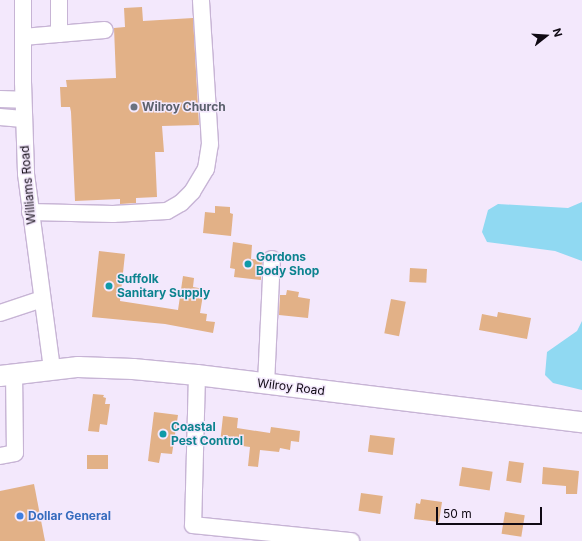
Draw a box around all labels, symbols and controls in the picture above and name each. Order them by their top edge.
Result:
north arrow [526,16,566,56]
text: N [550,26,565,39]
place label: Wilroy Church [142,100,226,114]
marker: Wilroy Church [129,102,139,112]
street label: Williams Road [17,145,39,225]
place label: Gordons Body Shop [256,250,319,278]
marker: Gordons Body Shop [243,259,253,269]
place label: Suffolk Sanitary Supply [117,272,210,300]
marker: Suffolk Sanitary Supply [104,281,114,291]
street label: Wilroy Road [256,376,326,398]
place label: Coastal Pest Control [171,420,243,448]
marker: Coastal Pest Control [158,429,168,439]
scale bar [438,499,544,525]
text: 50 m [443,506,472,521]
place label: Dollar General [28,509,111,523]
marker: Dollar General [15,511,25,521]

